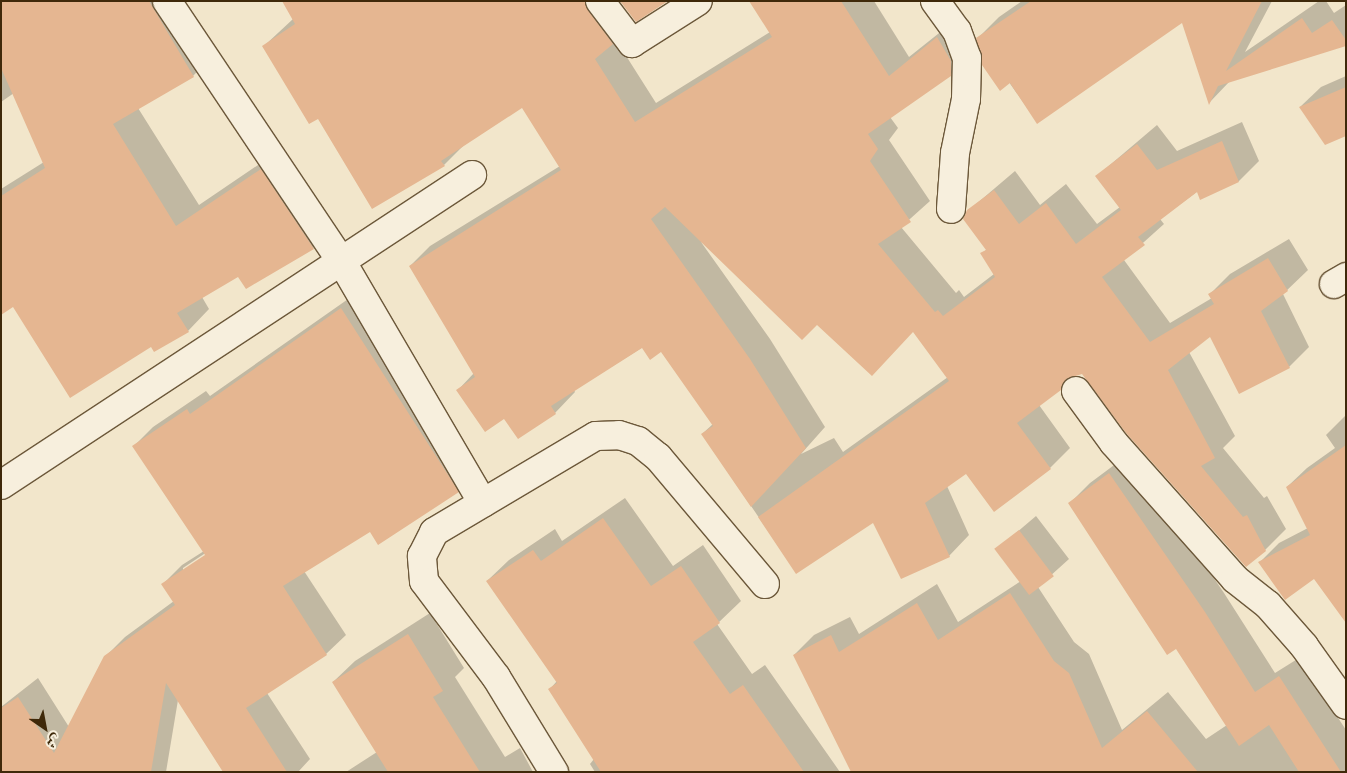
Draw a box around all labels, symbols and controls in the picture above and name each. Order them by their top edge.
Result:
north arrow [20,703,70,753]
text: ش [44,731,63,750]

